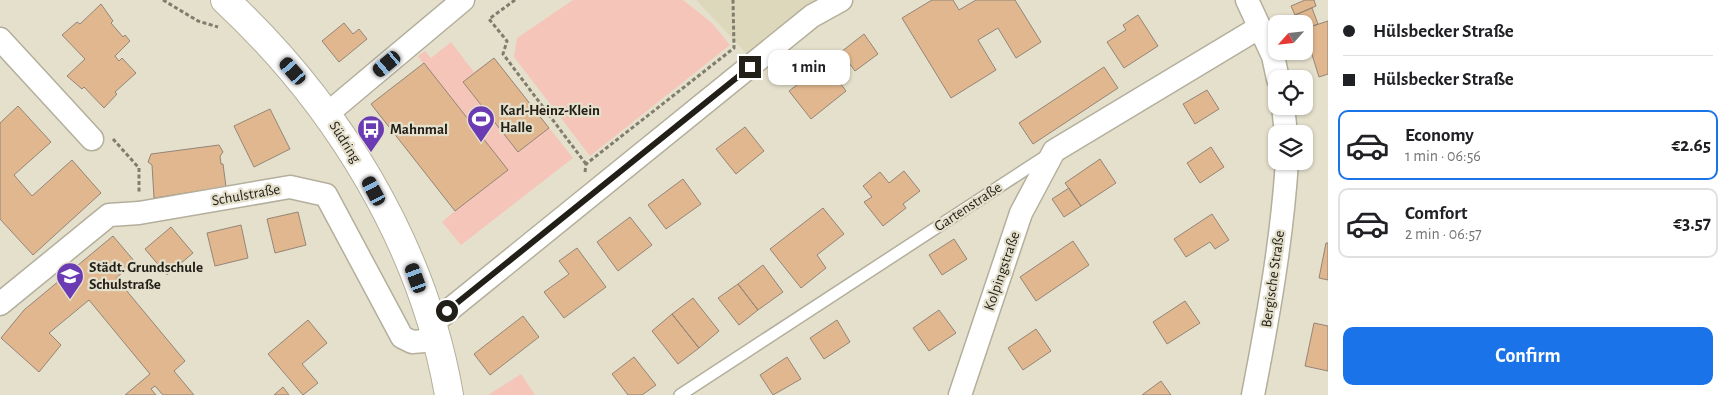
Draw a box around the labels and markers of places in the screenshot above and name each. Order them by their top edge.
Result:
place label: Karl-Heinz-Klein Halle [500,103,600,135]
sports icon: Karl-Heinz-Klein Halle [466,104,496,143]
bus stop icon: Mahnmal [356,114,386,153]
place label: Mahnmal [390,122,448,137]
place label: Städt. Grundschule Schulstraße [89,260,203,292]
school or university icon: Städt. Grundschule Schulstraße [55,261,85,300]

